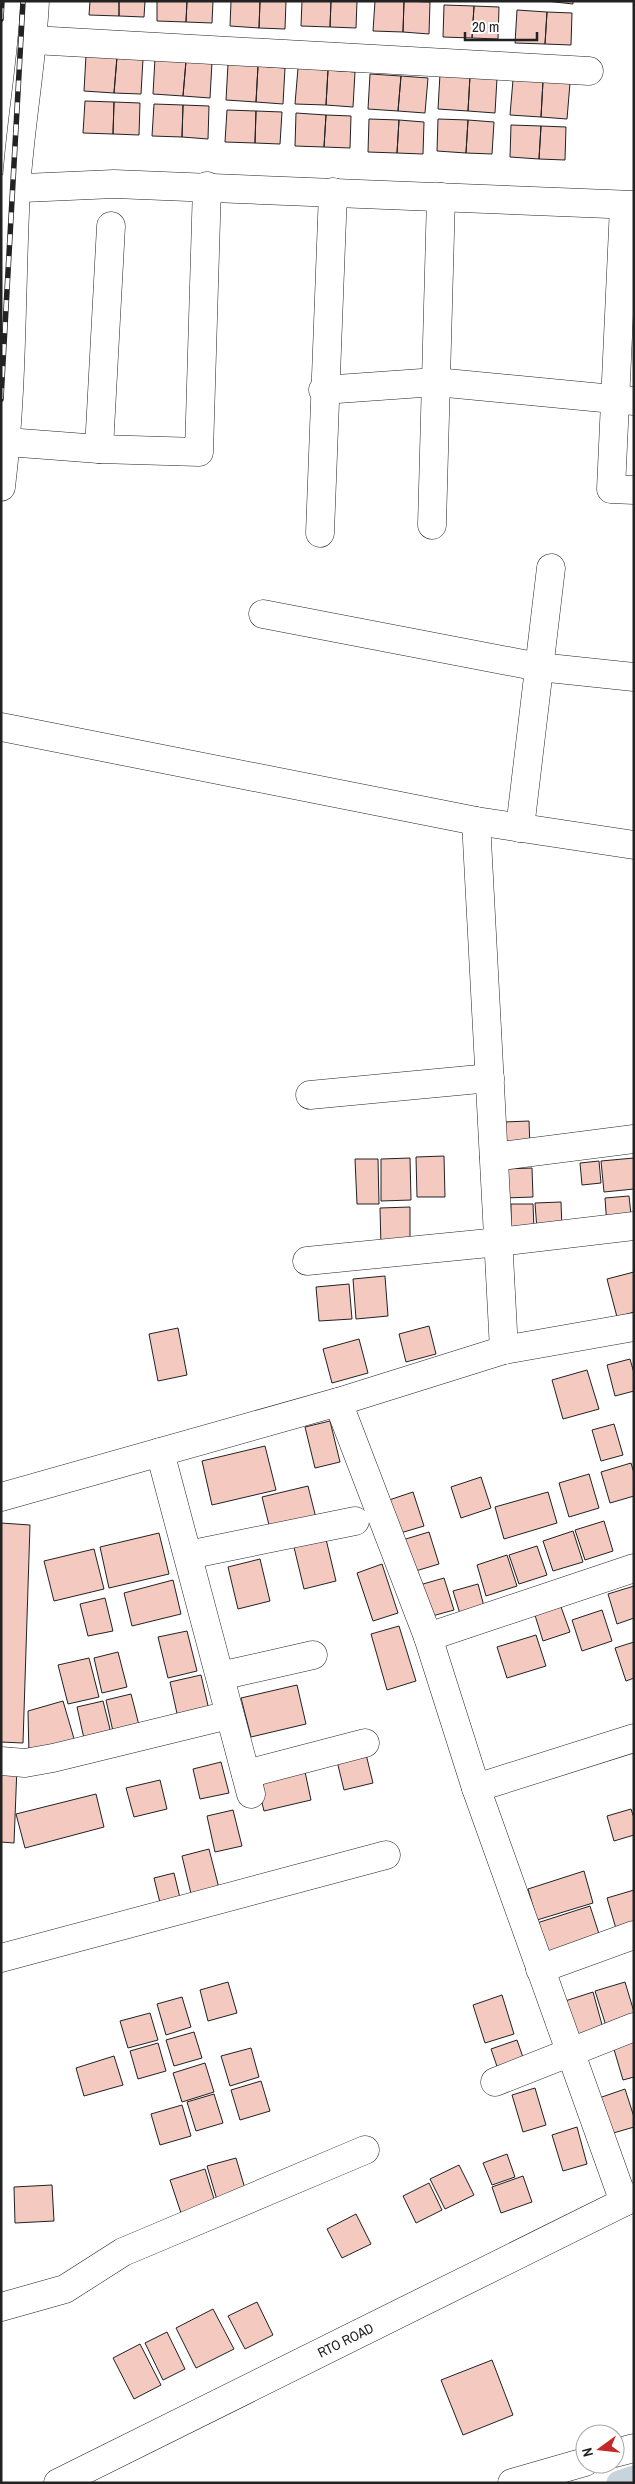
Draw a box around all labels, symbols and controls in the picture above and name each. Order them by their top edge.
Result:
scale bar [465,10,538,42]
text: 20 m [472,16,499,37]
street label: RTO ROAD [315,2319,377,2362]
north arrow [575,2424,625,2474]
text: N [578,2446,597,2459]

